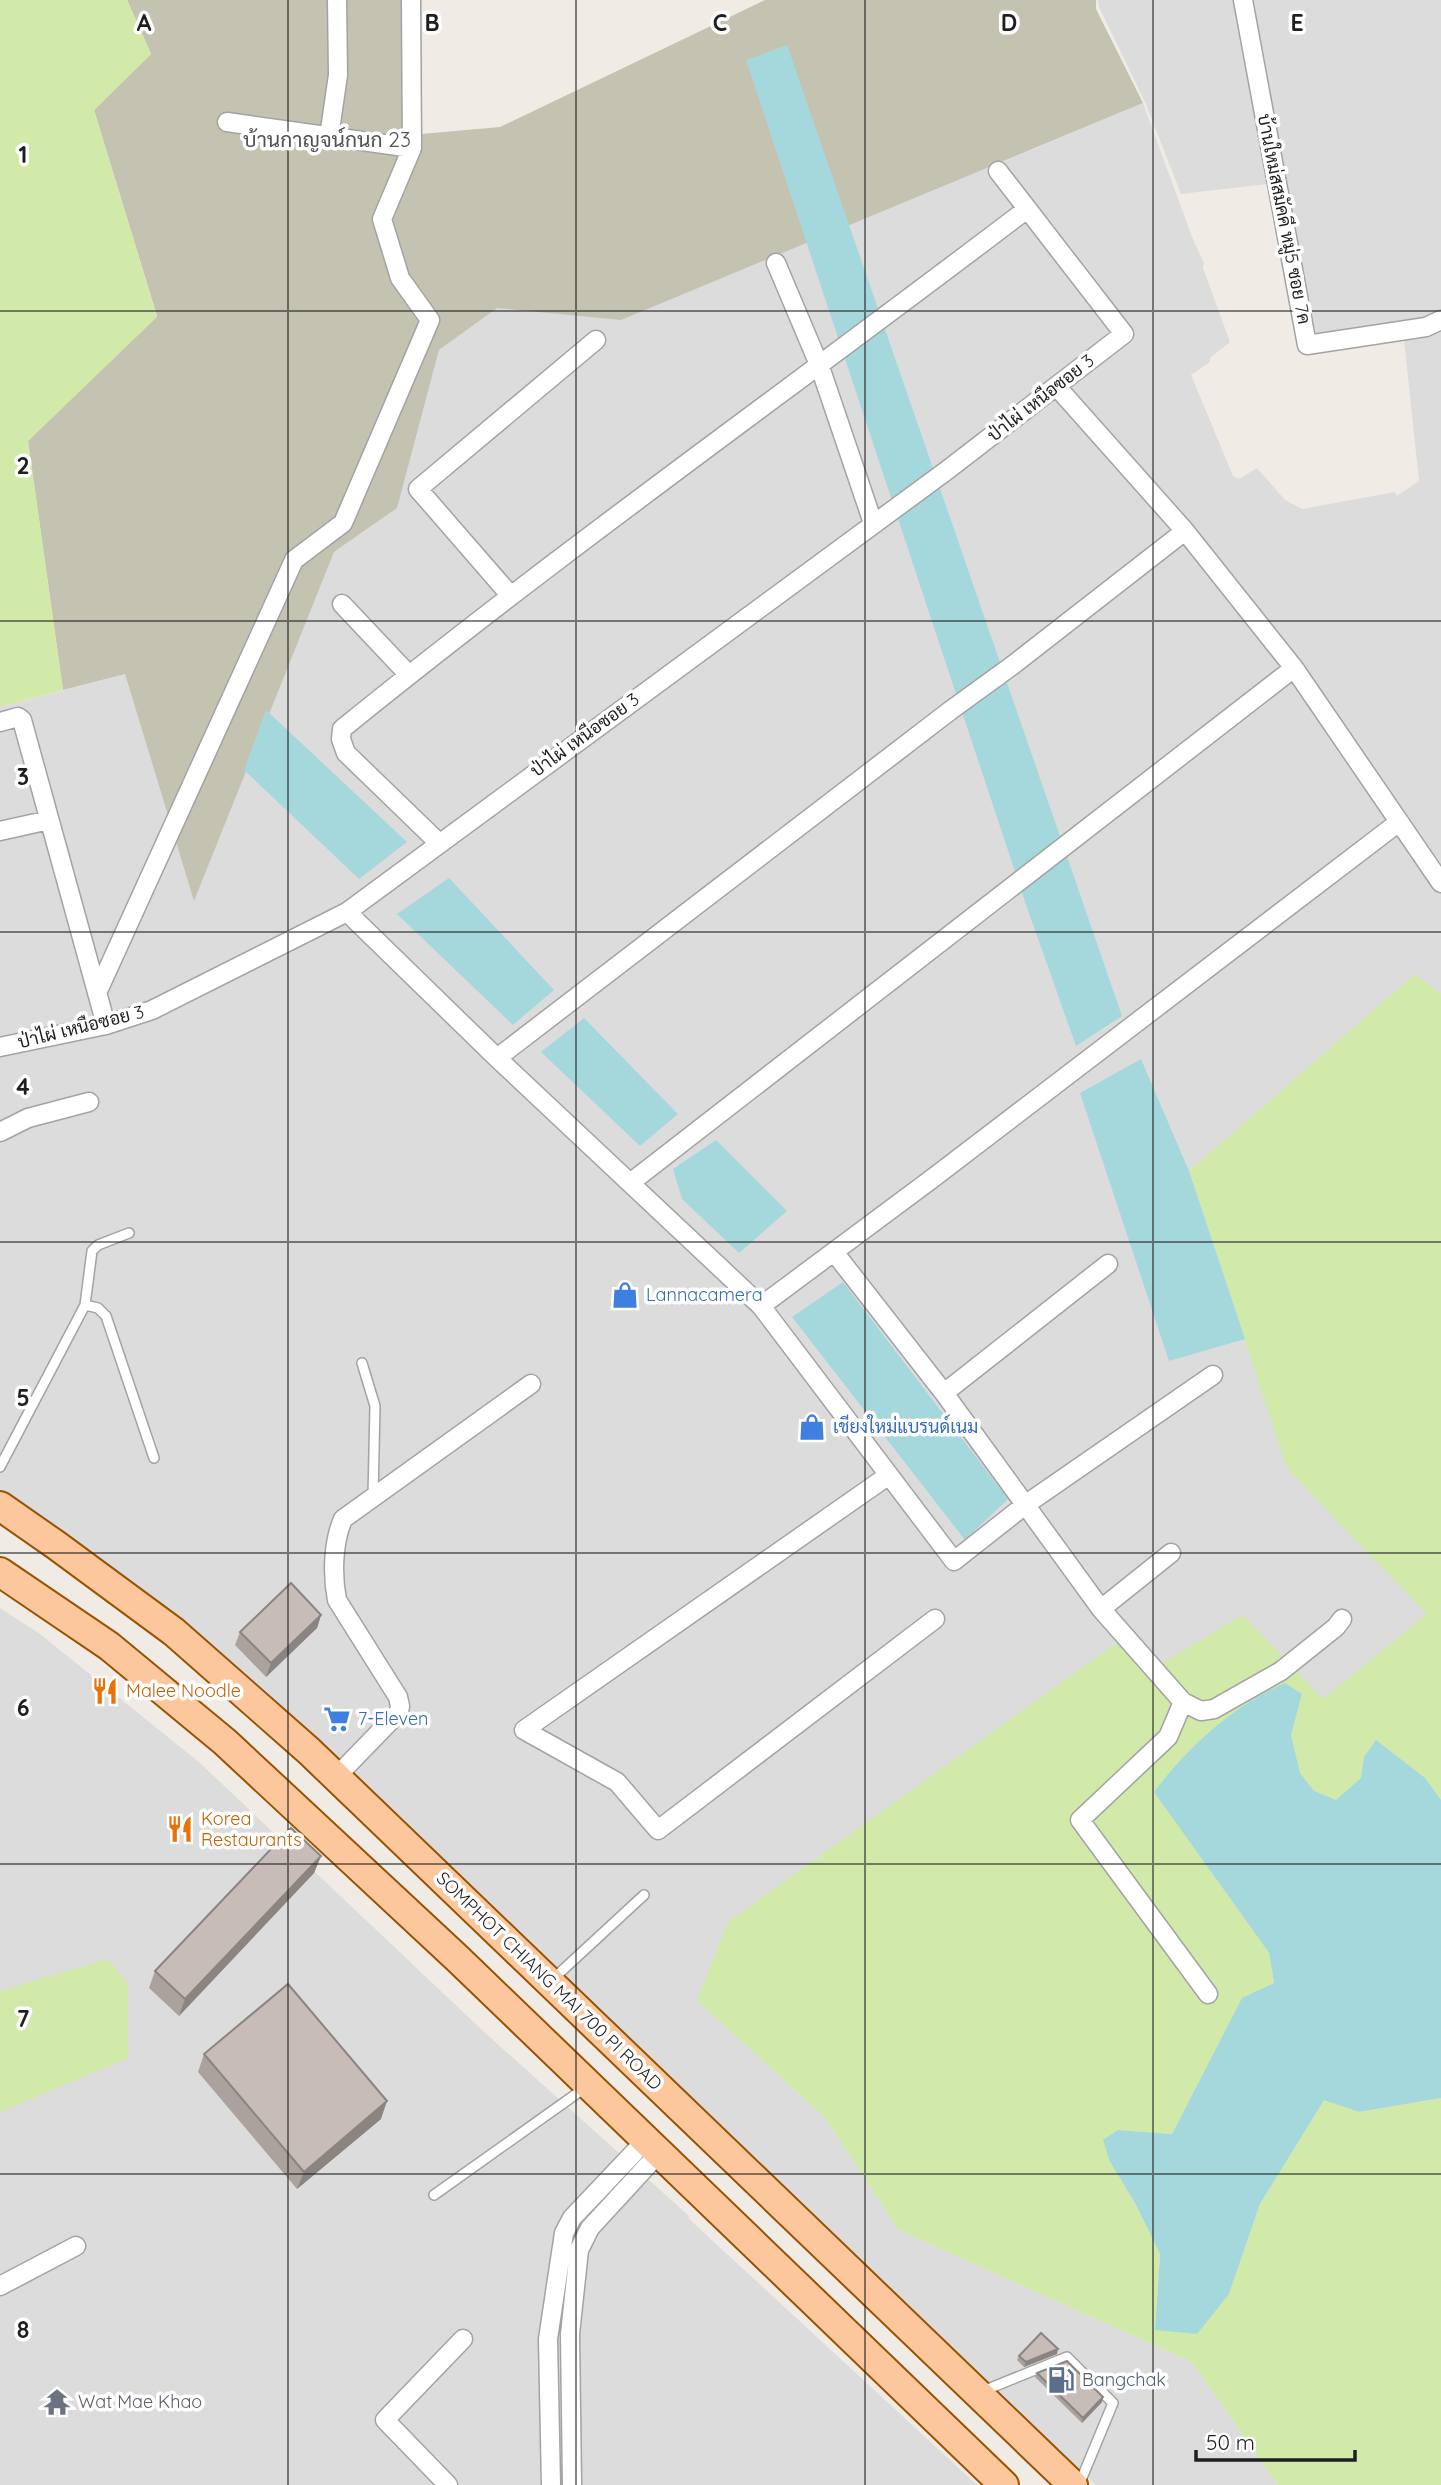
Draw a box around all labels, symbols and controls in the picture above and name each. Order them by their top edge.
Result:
text: A [137,8,152,37]
text: B [424,8,440,37]
text: C [713,8,727,37]
text: D [1001,8,1017,37]
text: E [1290,8,1304,37]
street label: บ้านใหม่สสมัคคี หมู่5 ซอย 7ค [1251,112,1317,326]
district label: บ้านกาญจน์กนก 23 [243,126,411,152]
text: 1 [19,140,27,169]
street label: ป่าไผ่ เหนือซอย 3 [982,348,1099,446]
text: 2 [16,451,30,480]
street label: ป่าไผ่ เหนือซอย 3 [525,687,644,782]
text: 3 [17,762,29,791]
street label: ป่าไผ่ เหนือซอย 3 [15,999,146,1053]
text: 4 [16,1072,30,1101]
shop icon: Lannacamera [610,1280,640,1310]
place label: Lannacamera [646,1283,763,1306]
text: 5 [16,1383,30,1412]
shop icon: เชียงใหม่แบรนด์เนม [797,1412,827,1442]
place label: เชียงใหม่แบรนด์เนม [833,1414,978,1438]
restaurant icon: Malee Noodle [90,1676,120,1706]
place label: Malee Noodle [126,1679,241,1702]
text: 6 [17,1693,29,1722]
supermarket icon: 7-Eleven [322,1704,352,1734]
place label: 7-Eleven [358,1707,429,1730]
place label: Korea Restaurants [201,1807,302,1851]
restaurant icon: Korea Restaurants [165,1814,195,1844]
street label: SOMPHOT CHIANG MAI 700 PI ROAD [432,1866,667,2095]
text: 7 [17,2004,30,2033]
text: 8 [17,2315,29,2344]
fuel station icon: Bangchak [1046,2365,1076,2395]
place label: Bangchak [1082,2368,1166,2391]
temple icon: Wat Mae Khao [42,2387,72,2417]
place label: Wat Mae Khao [78,2390,202,2413]
scale bar [1196,2418,1355,2462]
text: 50 m [1206,2429,1255,2455]

